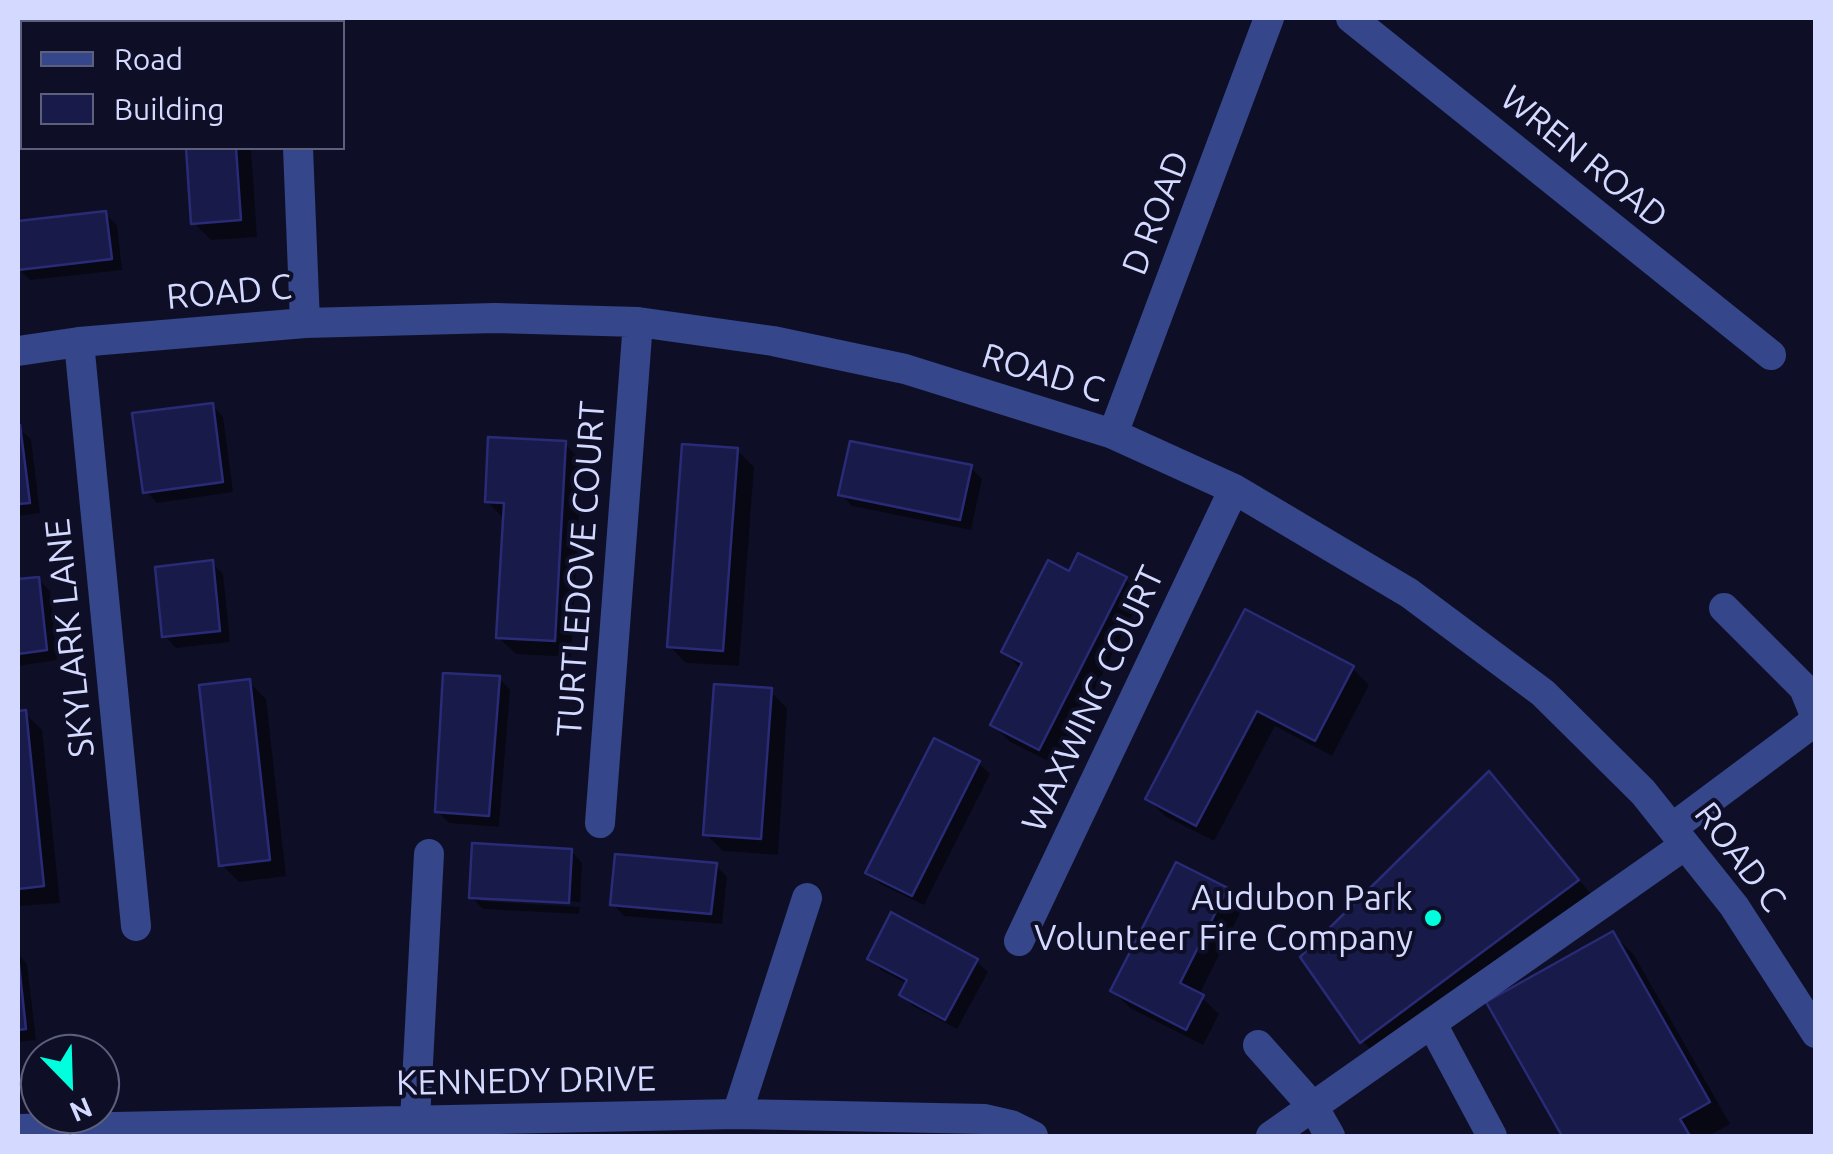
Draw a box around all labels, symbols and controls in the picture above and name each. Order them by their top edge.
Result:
legend [20,20,345,150]
text: Road [114,42,183,76]
street label: WREN ROAD [1492,77,1676,237]
text: Building [114,92,225,126]
street label: D ROAD [1113,145,1199,281]
street label: ROAD C [165,266,293,318]
street label: ROAD C [977,335,1109,411]
street label: TURTLEDOVE COURT [548,400,614,738]
street label: SKYLARK LANE [37,517,103,759]
street label: WAXWING COURT [1013,560,1173,838]
street label: ROAD C [1685,794,1795,920]
place label: Audubon Park Volunteer Fire Company [1034,877,1413,959]
marker: Audubon Park Volunteer Fire Company [1422,907,1444,929]
north arrow [20,1034,120,1134]
street label: KENNEDY DRIVE [396,1058,656,1104]
text: N [65,1092,97,1129]

